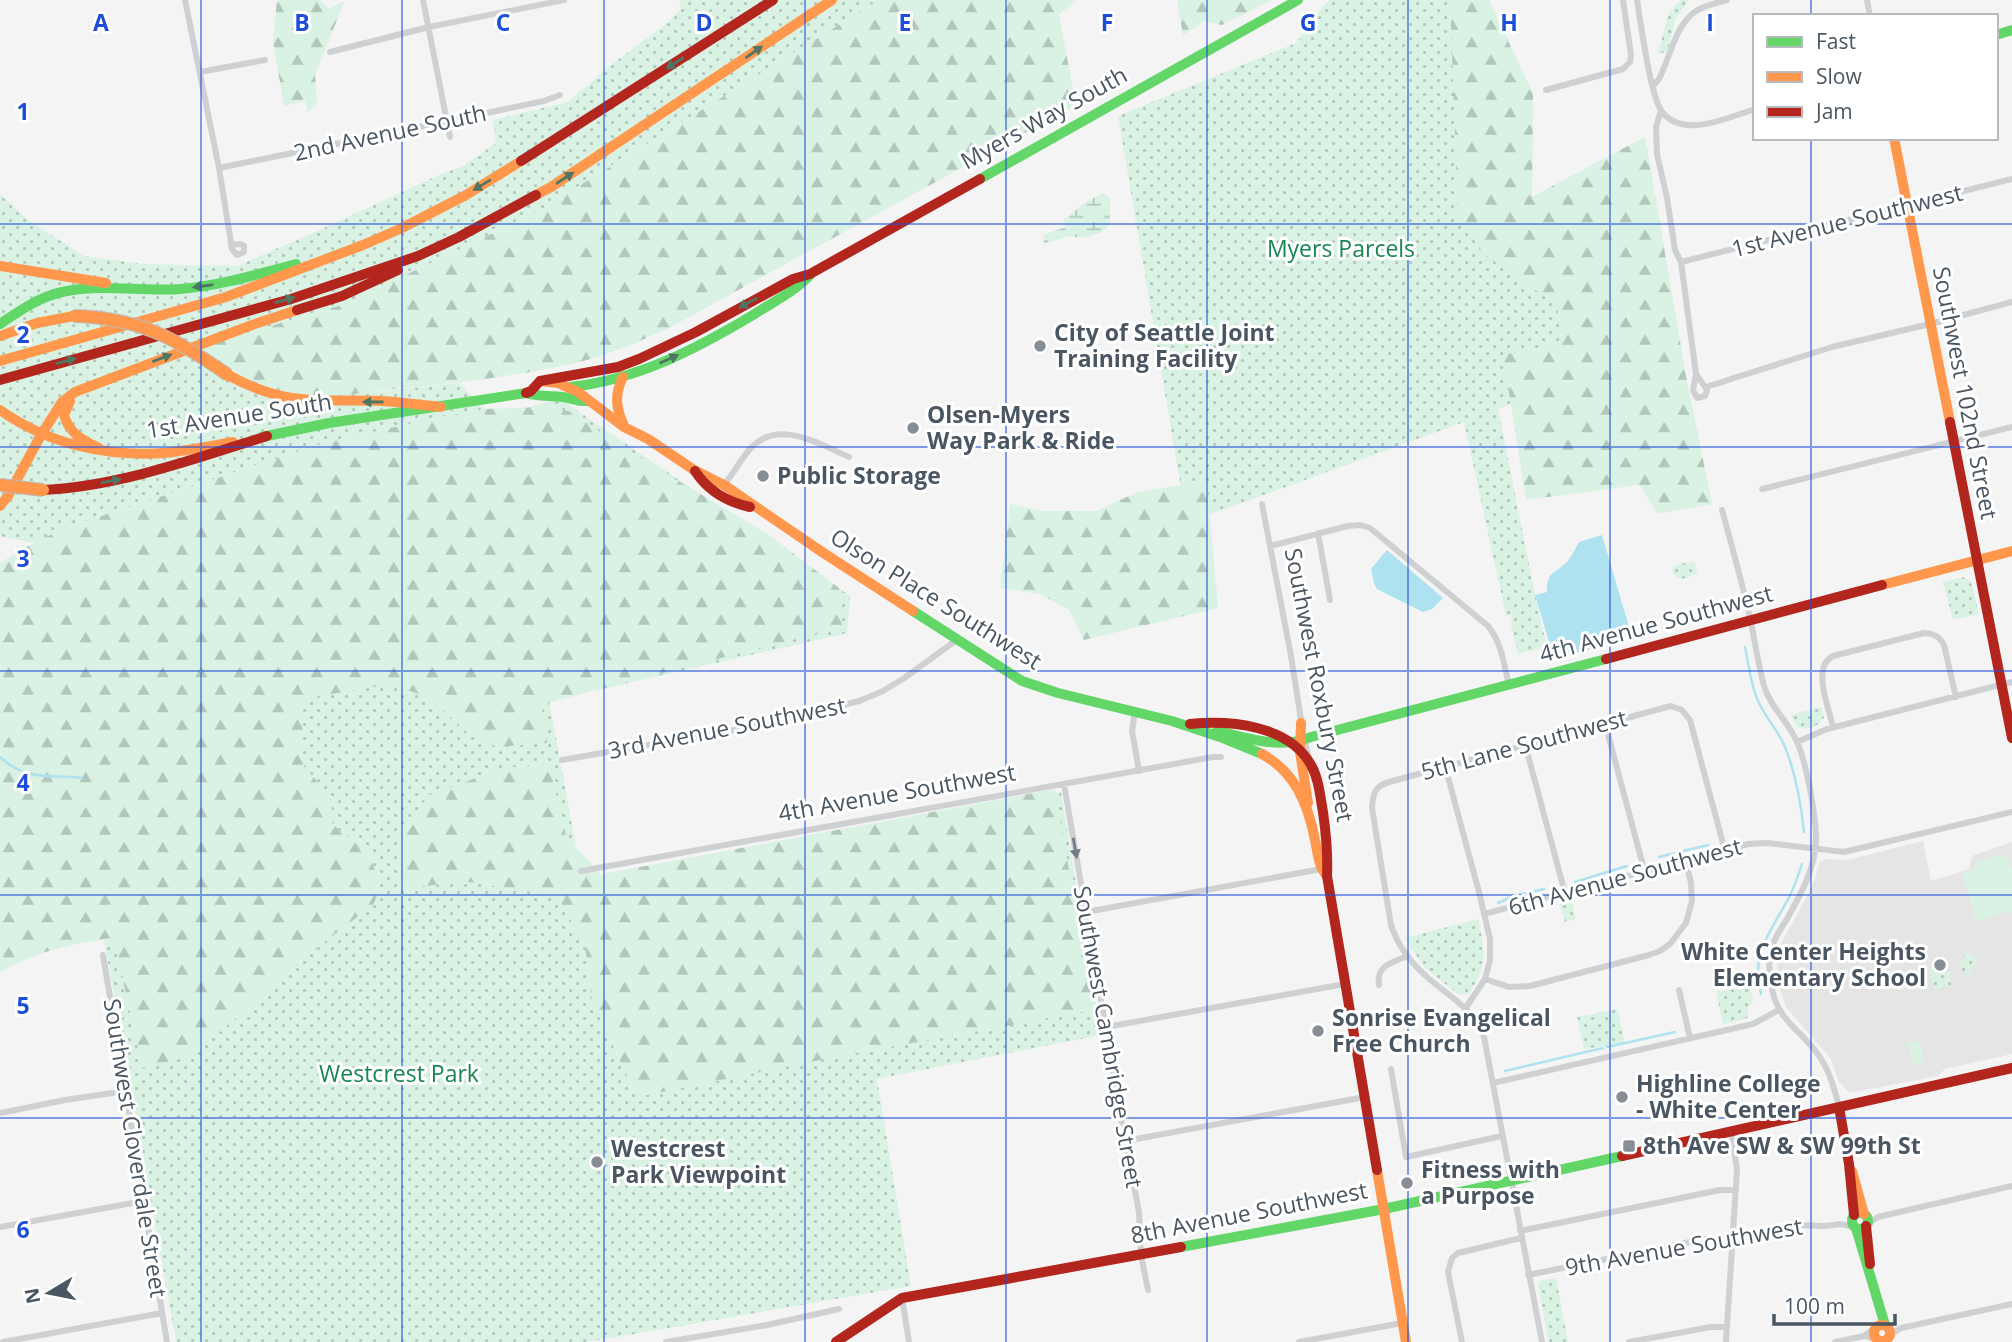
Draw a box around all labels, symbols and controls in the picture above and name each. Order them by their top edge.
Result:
text: A [93,6,109,38]
text: B [294,6,310,38]
text: C [496,6,510,38]
text: D [695,6,713,38]
text: E [899,6,911,38]
text: F [1101,6,1113,38]
text: G [1300,6,1316,38]
text: H [1500,6,1518,38]
text: I [1706,6,1714,38]
legend [1753,14,1998,140]
text: Fast [1816,27,1856,55]
one-way arrow [745,45,763,59]
one-way arrow [665,57,684,70]
street label: Myers Way South [954,58,1133,176]
text: Slow [1816,62,1862,90]
text: 1 [16,95,30,127]
street label: 2nd Avenue South [291,96,489,168]
text: Jam [1814,97,1853,125]
one-way arrow [555,172,574,185]
street label: 1st Avenue Southwest [1728,176,1966,264]
one-way arrow [473,179,492,191]
park label: Myers Parcels [1267,232,1415,264]
street label: Southwest 102nd Street [1926,264,2006,522]
one-way arrow [192,281,214,292]
one-way arrow [275,295,296,305]
one-way arrow [738,296,758,308]
place label: City of Seattle Joint Training Facility [1054,316,1275,374]
text: 2 [16,318,30,350]
marker: City of Seattle Joint Training Facility [1032,338,1048,354]
one-way arrow [151,352,172,363]
one-way arrow [659,353,679,365]
one-way arrow [55,355,77,366]
street label: 1st Avenue South [144,385,334,445]
one-way arrow [361,396,383,408]
place label: Olsen-Myers Way Park & Ride [927,398,1115,456]
marker: Olsen-Myers Way Park & Ride [905,420,921,436]
place label: Public Storage [777,459,941,491]
marker: Public Storage [755,468,771,484]
one-way arrow [100,475,122,486]
street label: Olson Place Southwest [825,520,1048,676]
text: 3 [16,542,30,574]
street label: Southwest Roxbury Street [1278,545,1362,824]
street label: 4th Avenue Southwest [1536,576,1776,670]
street label: 3rd Avenue Southwest [605,688,848,766]
street label: 5th Lane Southwest [1417,701,1630,787]
street label: 4th Avenue Southwest [776,755,1018,829]
text: 4 [16,766,30,798]
street label: 6th Avenue Southwest [1505,829,1745,923]
one-way arrow [1070,837,1081,859]
street label: Southwest Cambridge Street [1067,883,1151,1190]
place label: White Center Heights Elementary School [1681,935,1926,993]
marker: White Center Heights Elementary School [1932,957,1948,973]
text: 5 [16,989,30,1021]
street label: Southwest Cloverdale Street [97,996,175,1300]
place label: Sonrise Evangelical Free Church [1332,1001,1551,1059]
marker: Sonrise Evangelical Free Church [1310,1023,1326,1039]
park label: Westcrest Park [319,1057,479,1089]
place label: Highline College - White Center [1636,1067,1821,1125]
marker: Highline College - White Center [1614,1089,1630,1105]
place label: 8th Ave SW & SW 99th St [1643,1129,1921,1161]
place label: Westcrest Park Viewpoint [611,1132,786,1190]
marker: 8th Ave SW & SW 99th St [1621,1138,1637,1154]
place label: Fitness with a Purpose [1421,1153,1560,1211]
marker: Westcrest Park Viewpoint [589,1154,605,1170]
street label: 8th Avenue Southwest [1128,1173,1370,1251]
marker: Fitness with a Purpose [1399,1175,1415,1191]
street label: 9th Avenue Southwest [1563,1209,1805,1283]
text: 6 [16,1213,30,1245]
north arrow [14,1258,84,1328]
scale bar [1774,1282,1895,1326]
text: N [18,1286,46,1306]
text: 100 m [1784,1292,1845,1320]

